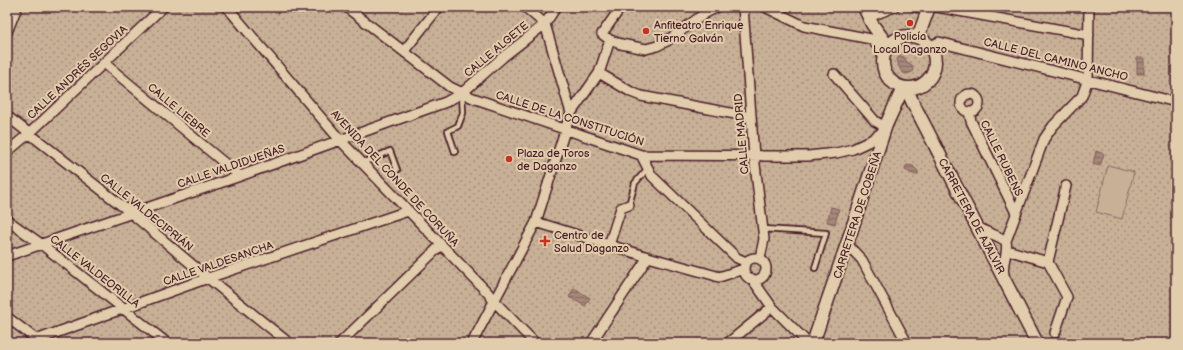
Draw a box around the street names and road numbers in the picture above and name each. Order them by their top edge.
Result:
street label: CALLE ALGETE [462,19,531,80]
street label: CALLE ANDRÉS SEGOVIA [24,22,130,122]
street label: CALLE DEL CAMINO ANCHO [982,35,1129,84]
street label: CALLE LIEBRE [145,81,212,140]
street label: CALLE DE LA CONSTITUCIÓN [494,87,646,149]
street label: CALLE MADRID [731,93,751,175]
street label: AVENIDA DEL CONDE DE CORUÑA [328,107,462,249]
street label: CALLE RUBENS [978,118,1026,199]
street label: CALLE VALDIDUEÑAS [176,142,287,191]
street label: CARRETERA DE COBEÑA [831,150,884,280]
street label: CARRETERA DE AJALVIR [936,156,1008,276]
street label: CALLE VALDECIPRIÁN [98,170,196,254]
street label: CALLE VALDEORILLA [47,232,142,311]
street label: CALLE VALDESANCHA [161,238,275,288]

